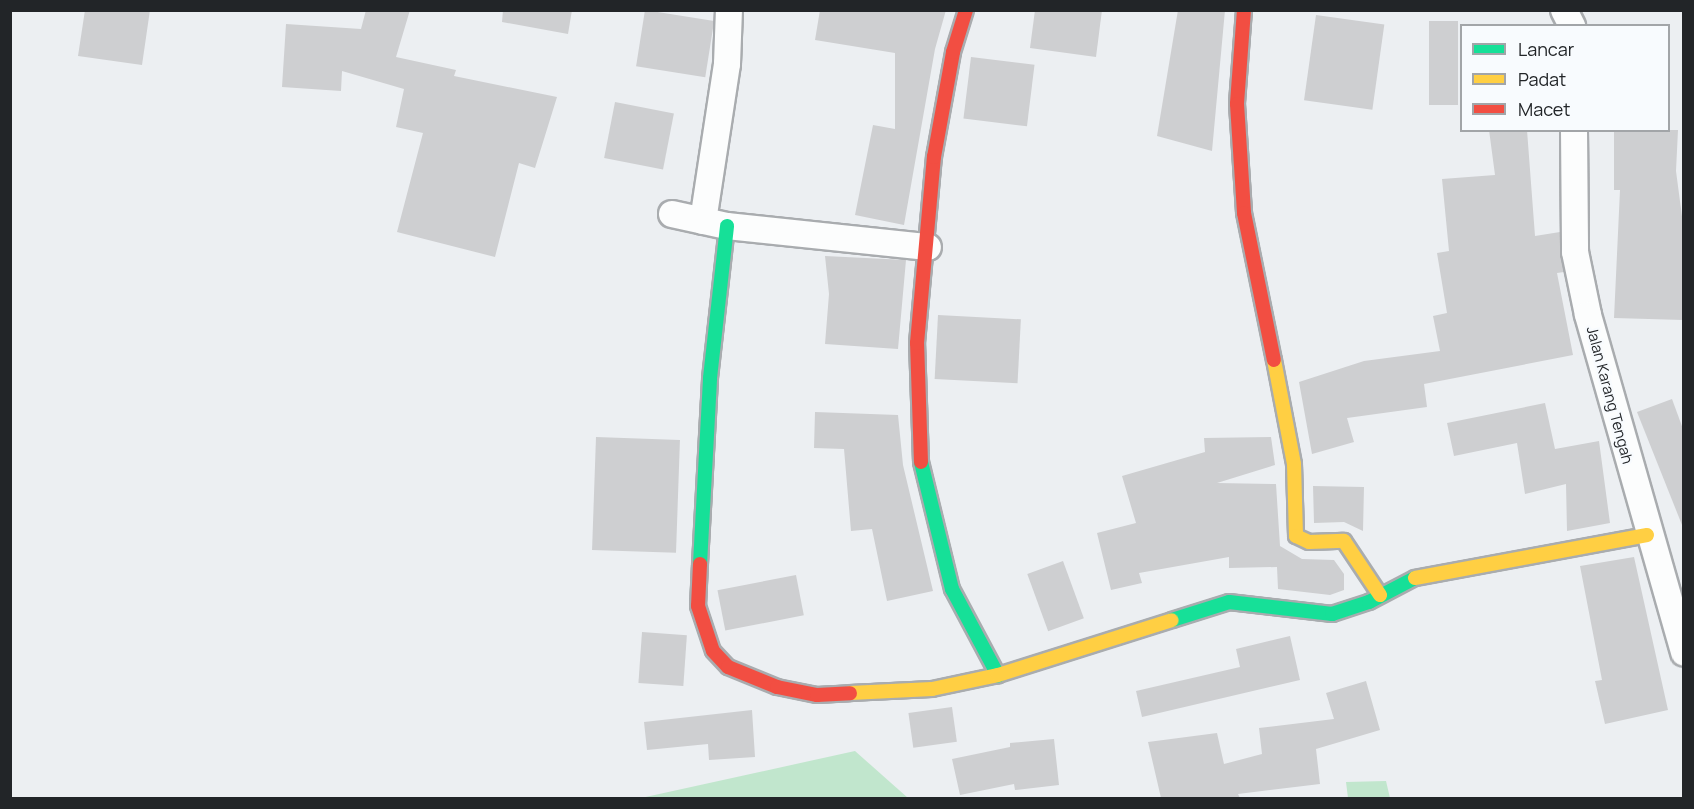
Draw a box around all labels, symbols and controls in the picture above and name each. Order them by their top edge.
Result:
legend [1460,24,1670,132]
text: Lancar [1518,37,1574,61]
text: Padat [1518,67,1566,91]
text: Macet [1518,97,1571,121]
street label: Jalan Karang Tengah [1583,324,1637,466]

